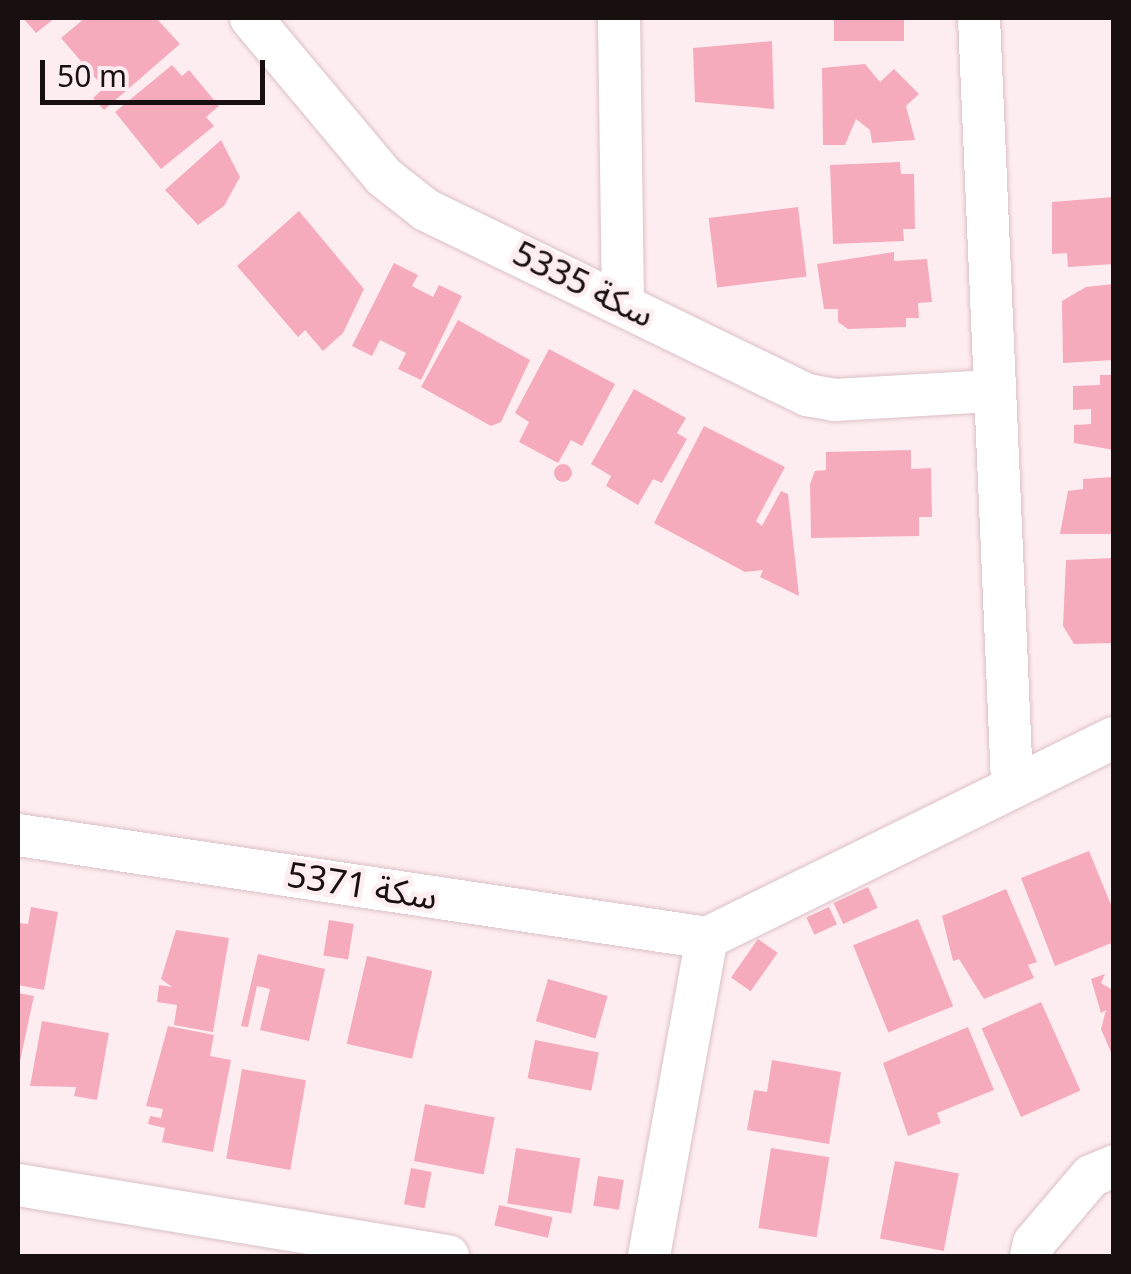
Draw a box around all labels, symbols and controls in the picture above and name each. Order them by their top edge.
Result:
scale bar [45,40,270,102]
text: 50 m [57,46,127,109]
street label: سكة 5335 [506,233,660,337]
street label: سكة 5371 [284,854,440,920]

